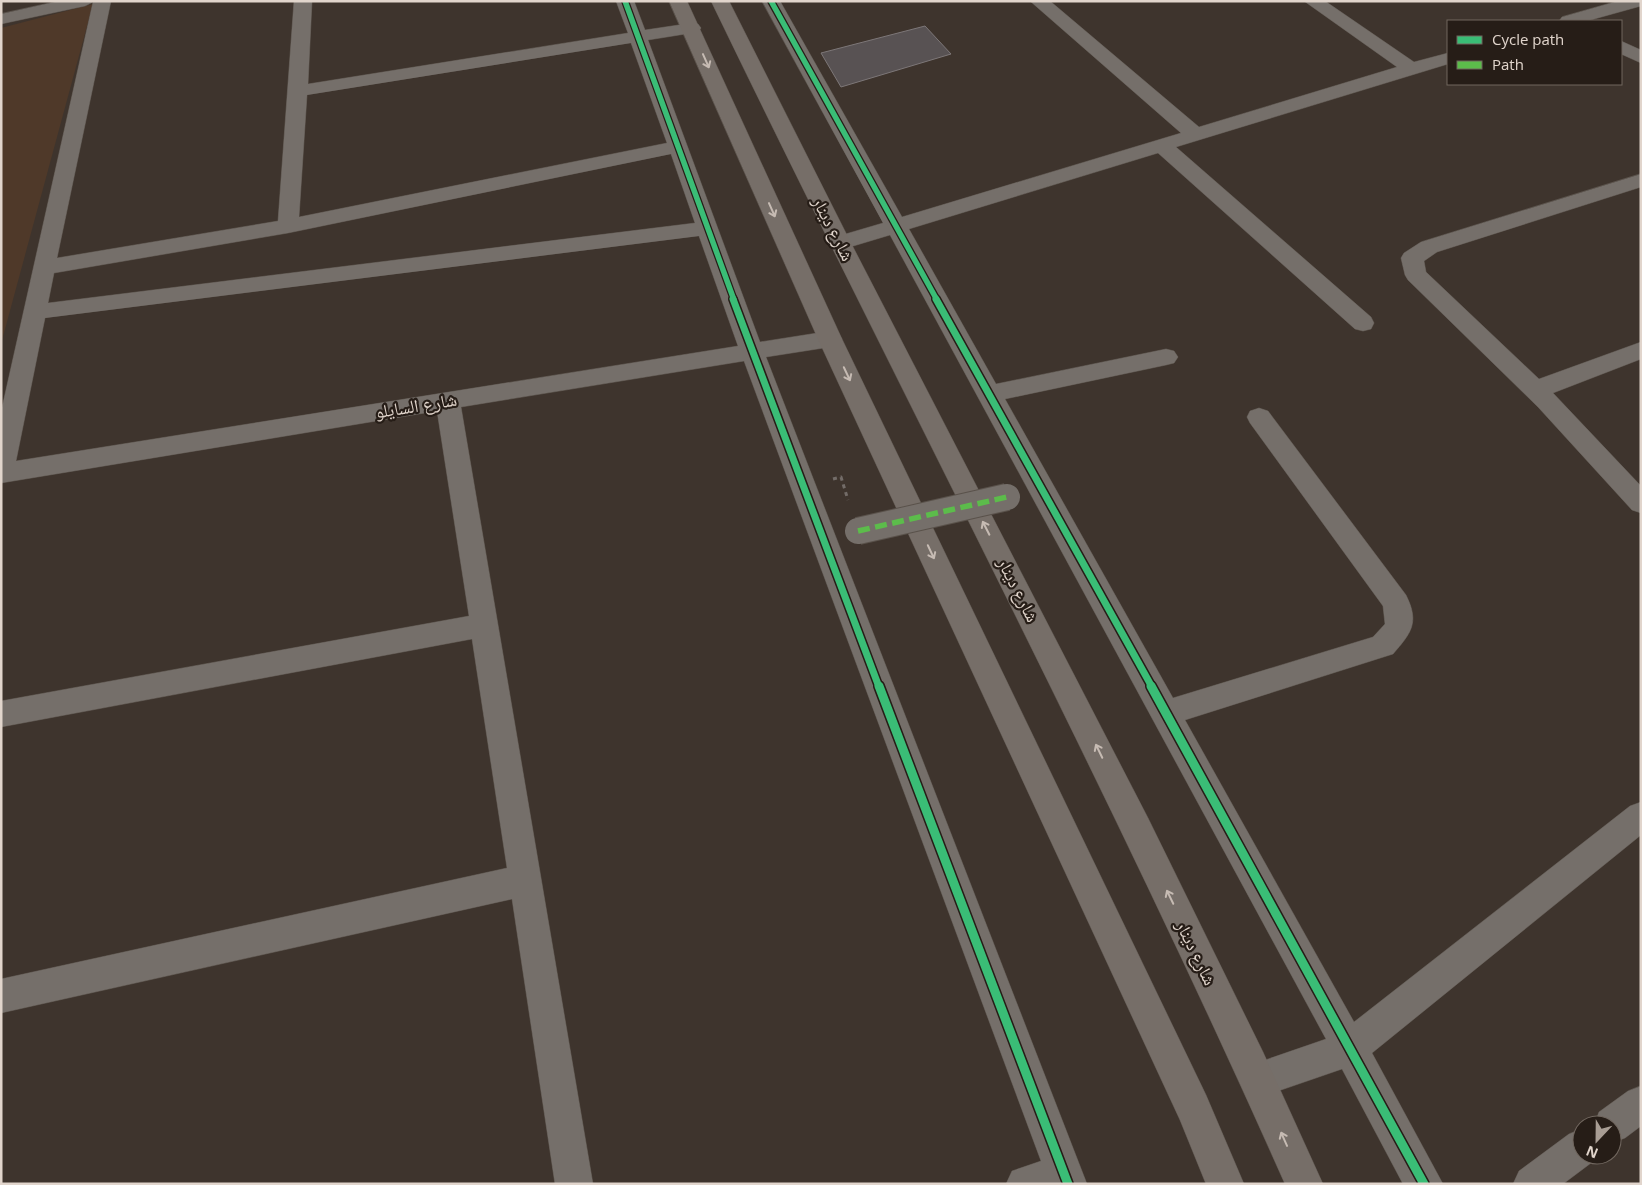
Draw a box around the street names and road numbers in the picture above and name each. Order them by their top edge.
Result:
street label: شارع دينار [807,191,860,265]
street label: شارع السايلو [373,387,458,423]
street label: شارع دينار [992,552,1045,626]
street label: شارع دينار [1170,915,1223,989]

